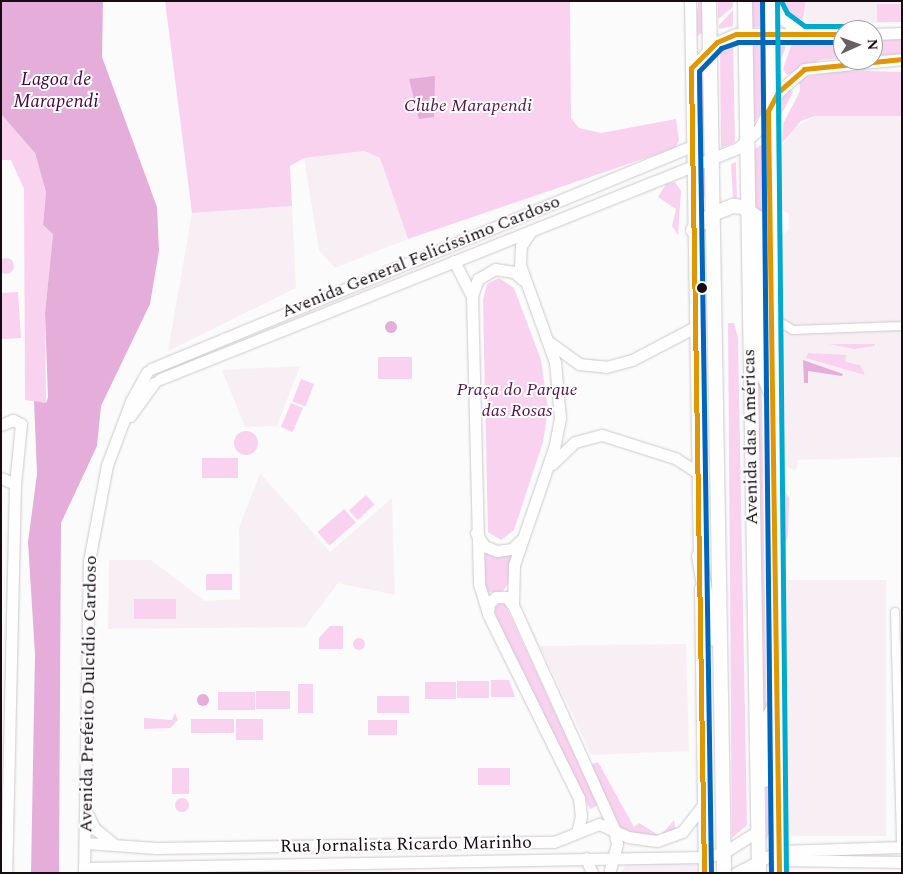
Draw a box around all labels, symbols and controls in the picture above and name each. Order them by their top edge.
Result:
north arrow [833,20,883,70]
text: N [862,38,883,51]
water label: Lagoa de Marapendi [13,69,99,113]
park label: Clube Marapendi [404,95,532,117]
street label: Avenida General Felicíssimo Cardoso [279,191,563,323]
unlabelled marker [697,283,707,293]
street label: Avenida das Américas [739,349,763,525]
park label: Praça do Parque das Rosas [456,380,578,422]
street label: Avenida Prefeito Dulcídio Cardoso [76,555,102,833]
street label: Rua Jornalista Ricardo Marinho [280,832,532,858]

